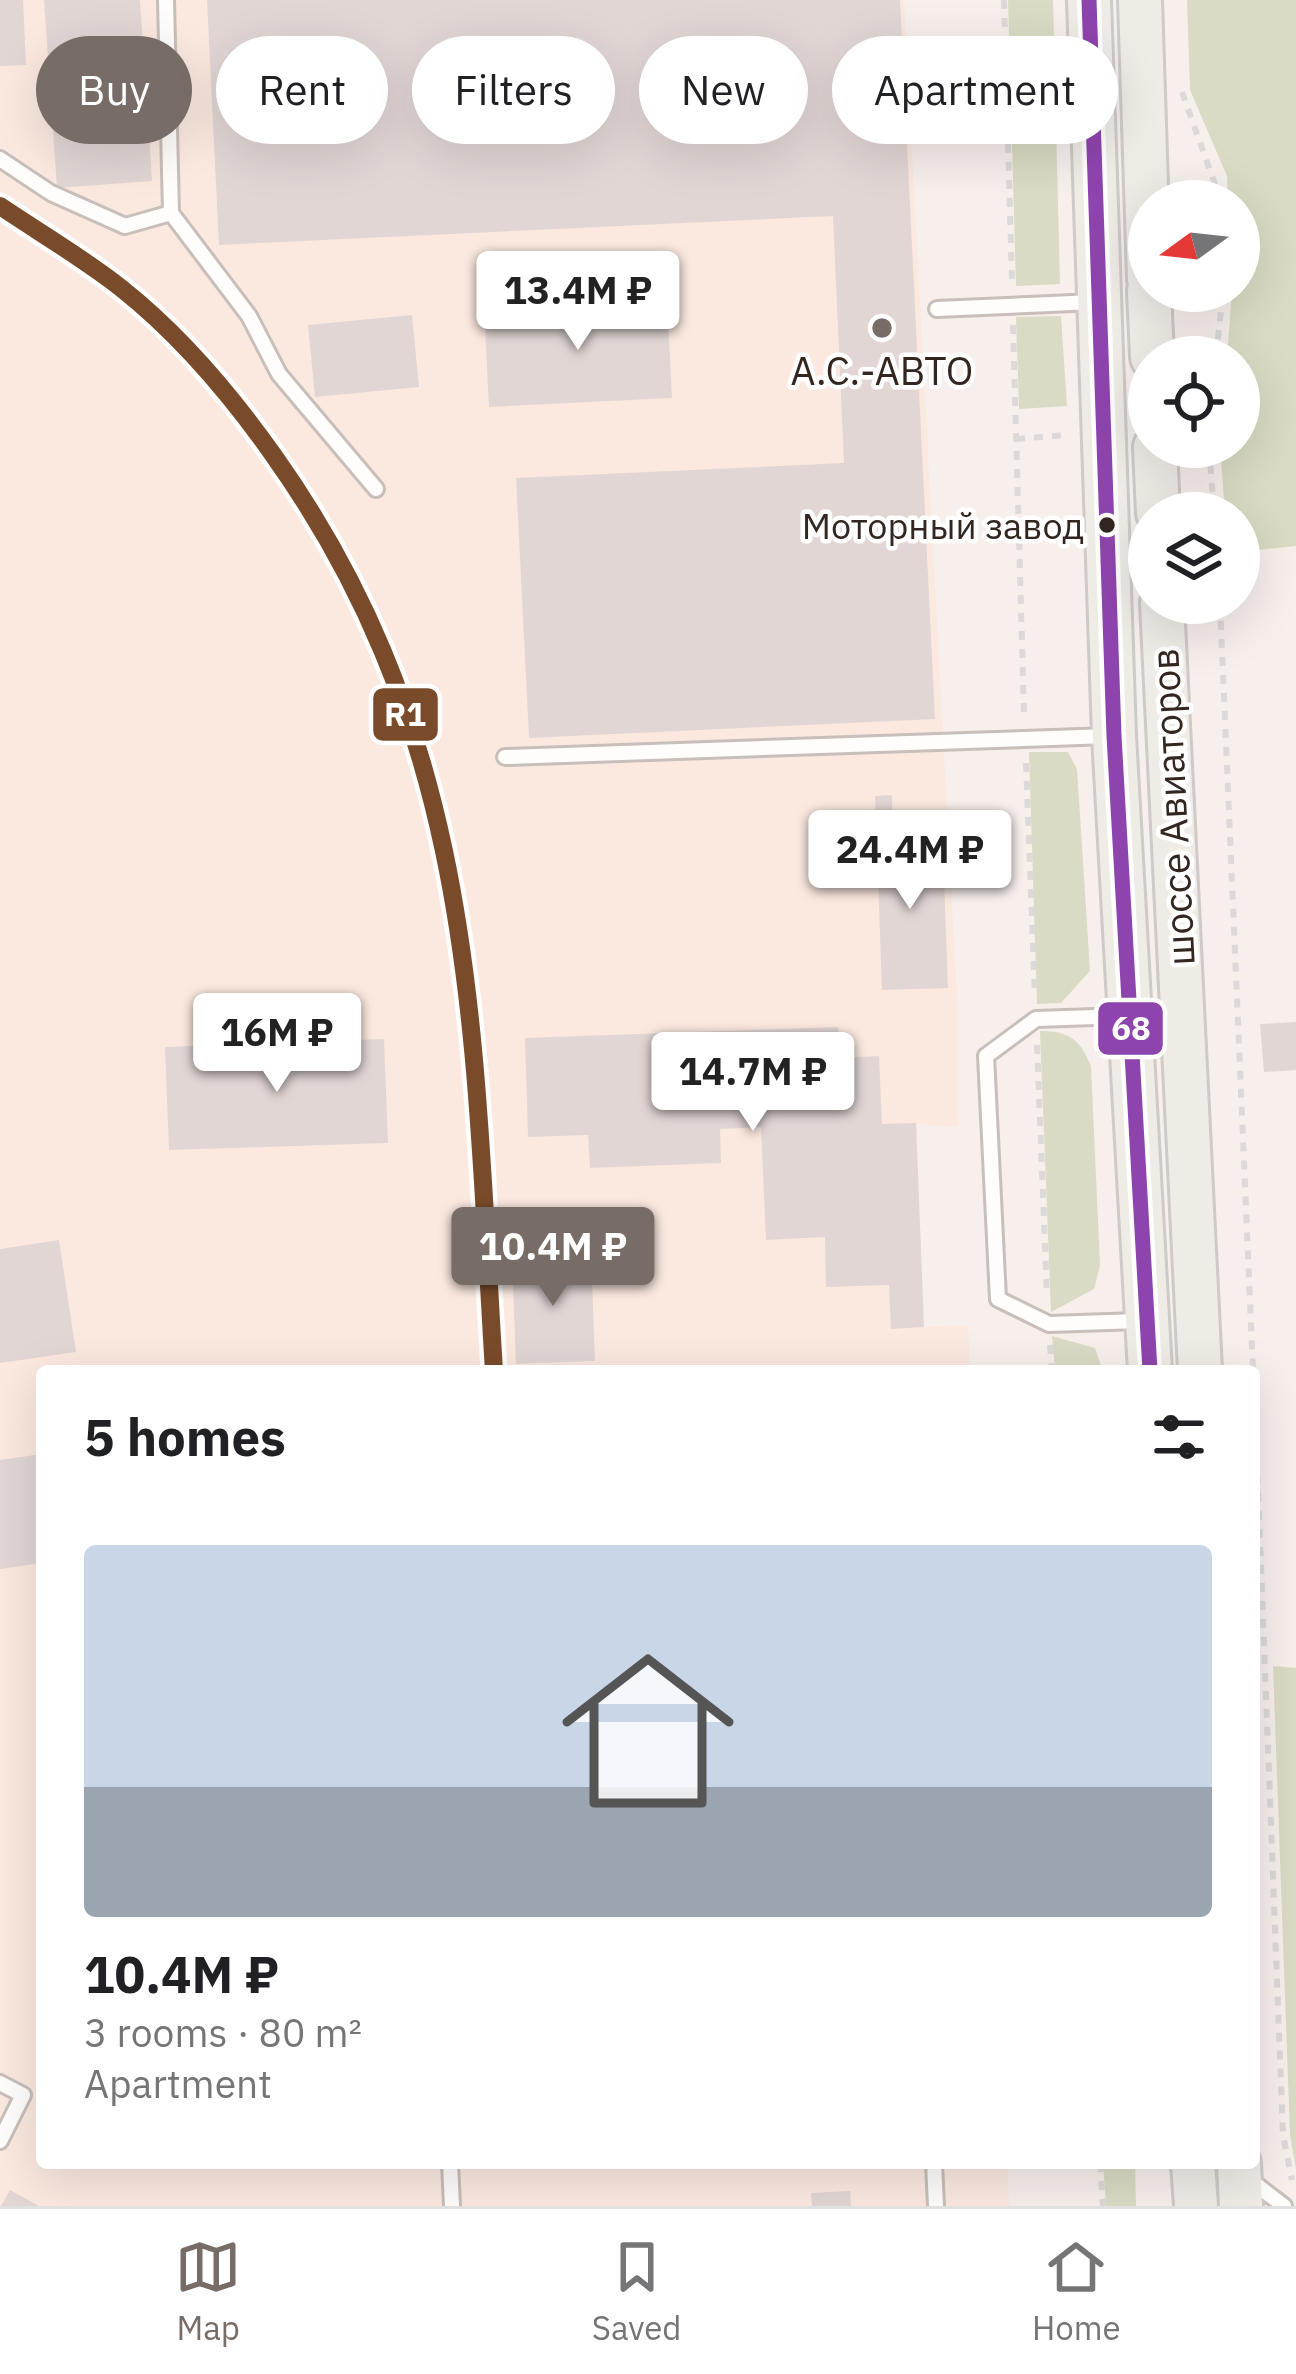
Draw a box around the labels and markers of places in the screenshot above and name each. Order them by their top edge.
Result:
pin: 13.4M ₽ [467,251,689,353]
marker: А.С.-АВТО [869,315,895,341]
place label: А.С.-АВТО [791,345,973,396]
place label: Моторный завод [802,502,1084,549]
marker: Моторный завод [1096,514,1118,536]
pin: 24.4M ₽ [799,810,1021,912]
pin: 16M ₽ [193,993,361,1095]
pin: 14.7M ₽ [642,1032,864,1134]
pin: 10.4M ₽ [442,1207,664,1309]

